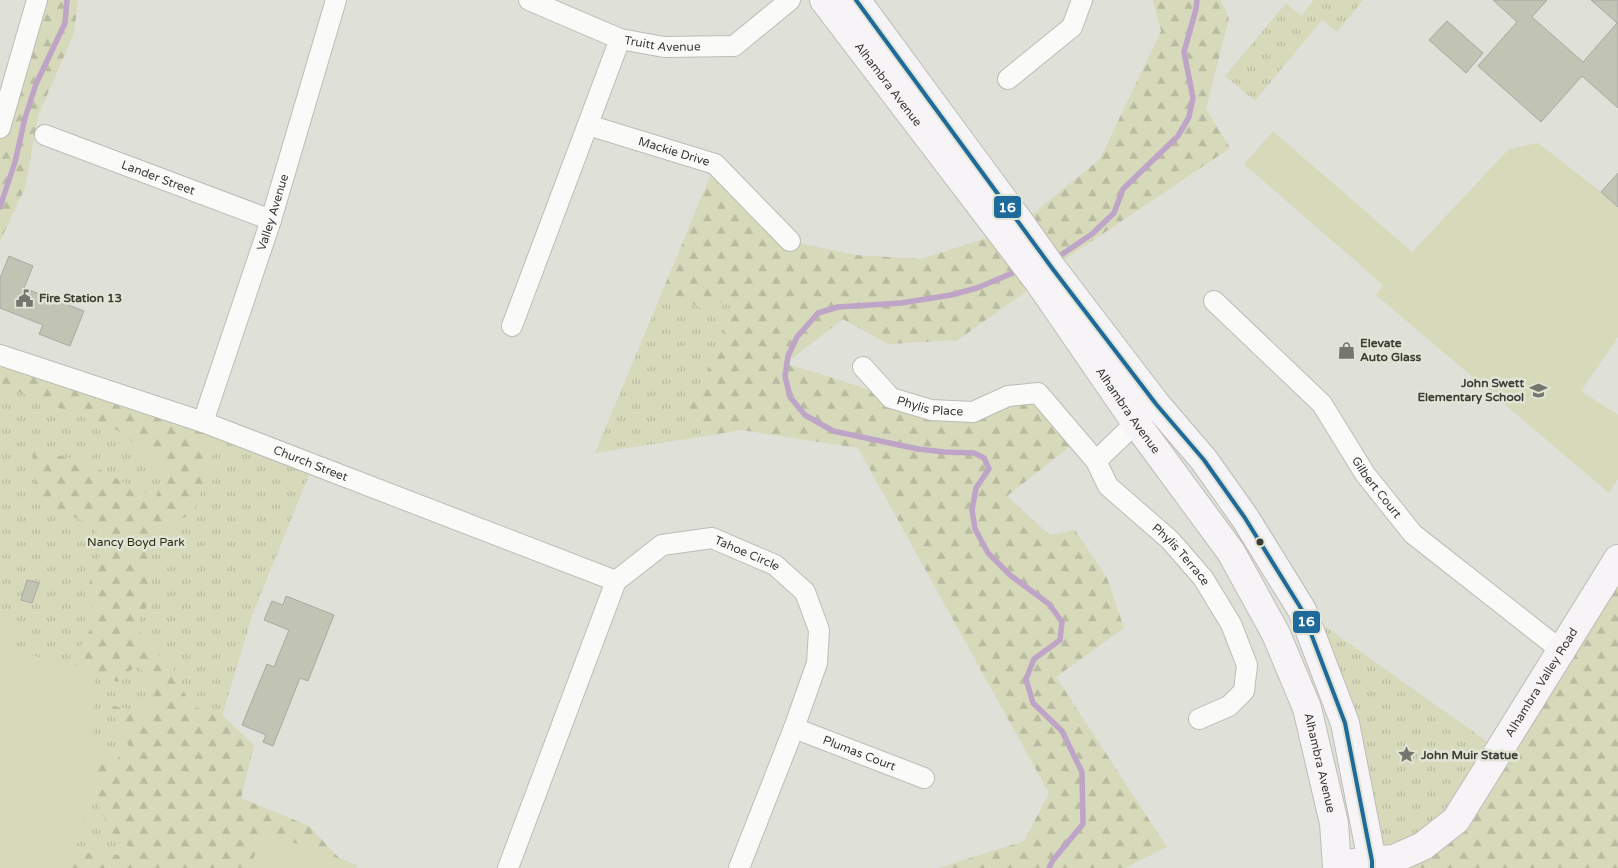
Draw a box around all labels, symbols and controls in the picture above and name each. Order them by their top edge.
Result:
street label: Truitt Avenue [623,33,701,54]
street label: Alhambra Avenue [852,39,925,129]
street label: Mackie Drive [637,134,712,169]
street label: Lander Street [120,157,197,198]
street label: Valley Avenue [254,172,291,253]
line badge: 16 [993,195,1022,219]
text: 16 [998,199,1016,216]
public building icon: Fire Station 13 [15,288,35,308]
place label: Fire Station 13 [39,291,122,305]
place label: Elevate Auto Glass [1360,336,1422,364]
shop icon: Elevate Auto Glass [1336,340,1356,360]
street label: Alhambra Avenue [1093,365,1163,457]
place label: John Swett Elementary School [1417,376,1524,405]
school or university icon: John Swett Elementary School [1528,380,1548,400]
street label: Phylis Place [895,393,964,419]
street label: Church Street [271,443,350,484]
street label: Gilbert Court [1349,454,1405,521]
street label: Phylis Terrace [1149,521,1213,588]
street label: Tahoe Circle [713,533,783,573]
park label: Nancy Boyd Park [87,535,185,549]
unlabelled marker [1255,537,1265,547]
line badge: 16 [1292,610,1321,634]
text: 16 [1297,613,1315,630]
street label: Alhambra Valley Road [1502,625,1581,740]
street label: Alhambra Avenue [1301,712,1338,814]
street label: Plumas Court [821,733,898,774]
place icon: John Muir Statue [1397,745,1417,765]
place label: John Muir Statue [1420,748,1518,762]

